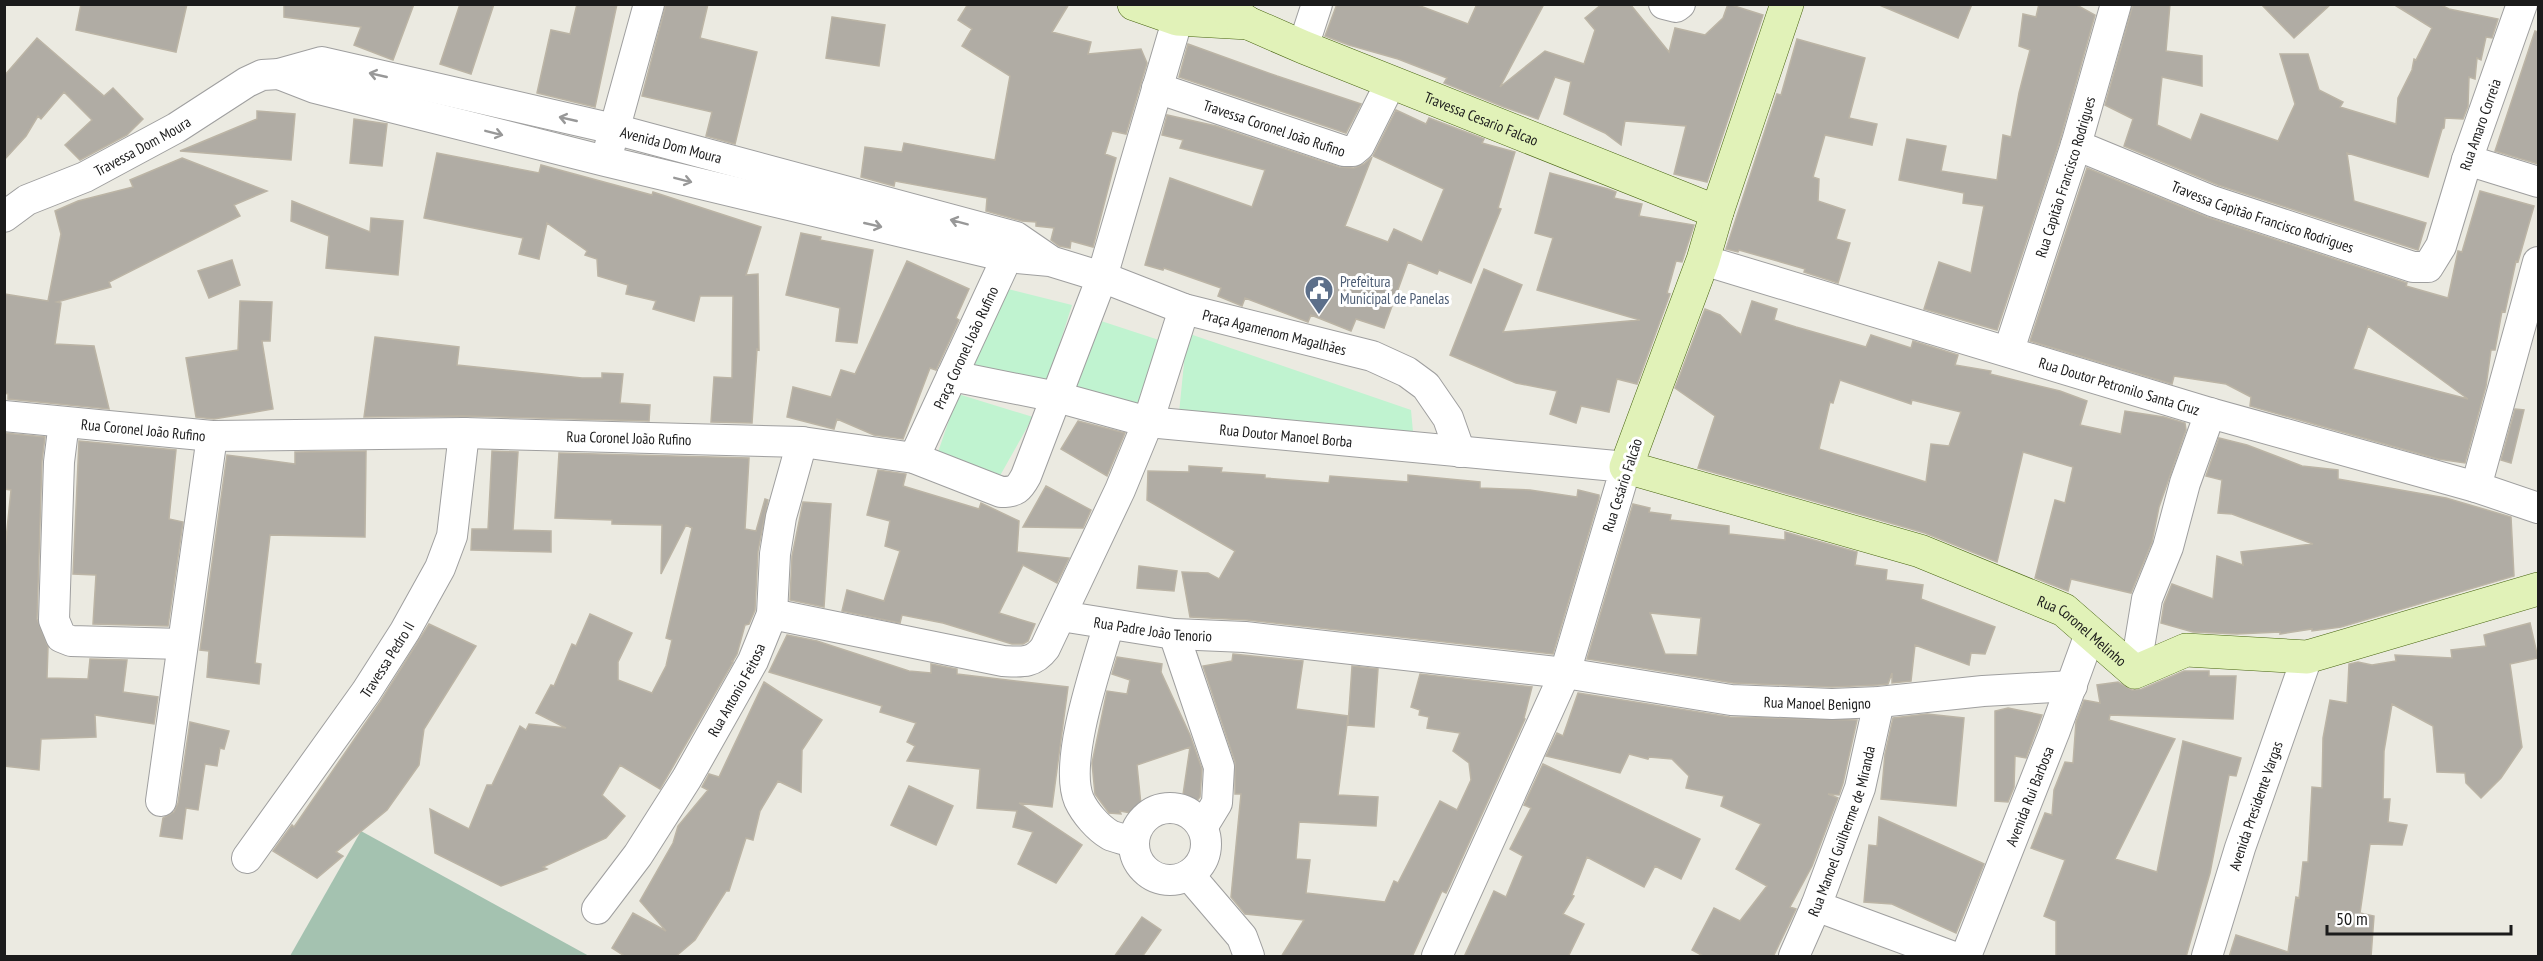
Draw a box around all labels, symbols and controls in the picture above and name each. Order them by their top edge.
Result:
one-way arrow [369,68,388,80]
street label: Rua Amaro Correia [2455,76,2504,172]
street label: Travessa Cesario Falcao [1422,87,1541,149]
street label: Rua Capitão Francisco Rodrigues [2030,94,2099,260]
street label: Travessa Coronel João Rufino [1201,95,1348,160]
street label: Travessa Dom Moura [91,112,194,180]
one-way arrow [559,112,578,124]
street label: Avenida Dom Moura [618,122,724,167]
one-way arrow [484,127,503,139]
one-way arrow [673,174,692,186]
street label: Travessa Capitão Francisco Rodrigues [2169,176,2356,256]
one-way arrow [950,216,969,228]
one-way arrow [863,220,882,232]
place label: Prefeitura Municipal de Panelas [1340,272,1449,308]
public building icon: Prefeitura Municipal de Panelas [1303,274,1335,316]
street label: Praça Coronel João Rufino [929,283,1002,412]
street label: Praça Agamenom Magalhães [1201,305,1349,359]
street label: Rua Doutor Petronilo Santa Cruz [2037,352,2202,419]
street label: Rua Coronel João Rufino [80,414,207,445]
street label: Rua Doutor Manoel Borba [1219,419,1353,451]
street label: Rua Coronel João Rufino [566,426,692,449]
street label: Rua Cesário Falcão [1598,436,1646,534]
street label: Rua Coronel Melinho [2035,591,2131,670]
street label: Rua Padre João Tenorio [1093,612,1212,645]
street label: Travessa Pedro II [356,618,418,701]
street label: Rua Antonio Feitosa [703,640,769,740]
street label: Rua Manoel Benigno [1763,692,1871,714]
street label: Avenida Presidente Vargas [2224,738,2286,873]
street label: Avenida Rui Barbosa [2001,743,2057,849]
street label: Rua Manoel Guilherme de Miranda [1803,744,1879,919]
scale bar [2327,898,2512,936]
text: 50 m [2336,907,2368,930]

